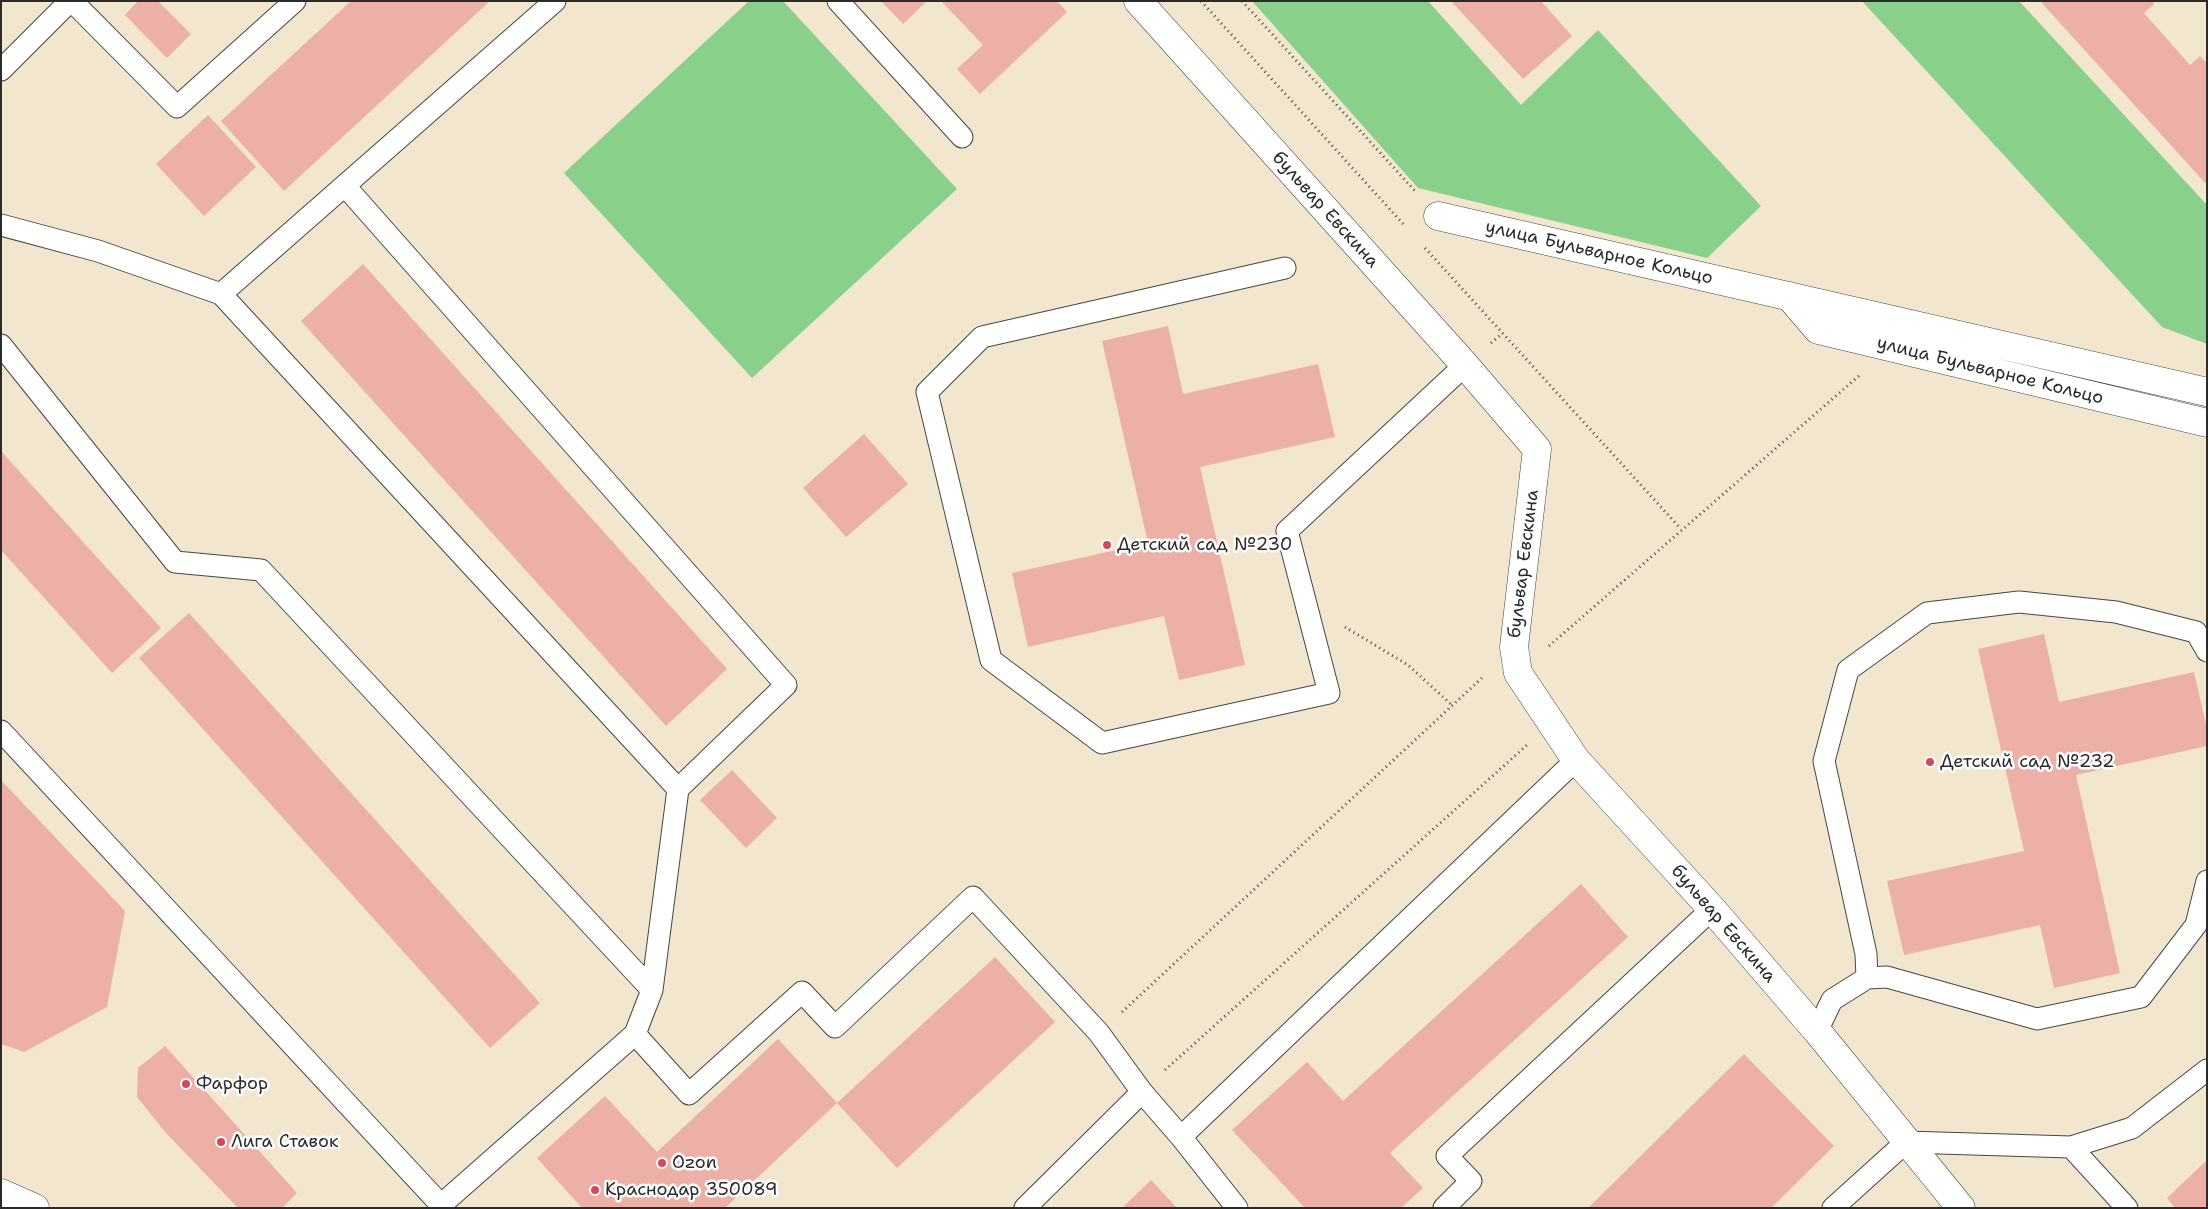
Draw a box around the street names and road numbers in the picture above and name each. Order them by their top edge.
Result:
street label: бульвар Евскина [1267,147,1383,273]
street label: улица Бульварное Кольцо [1483,216,1715,290]
street label: улица Бульварное Кольцо [1874,332,2106,410]
street label: бульвар Евскина [1504,489,1544,639]
street label: бульвар Евскина [1666,861,1780,987]

